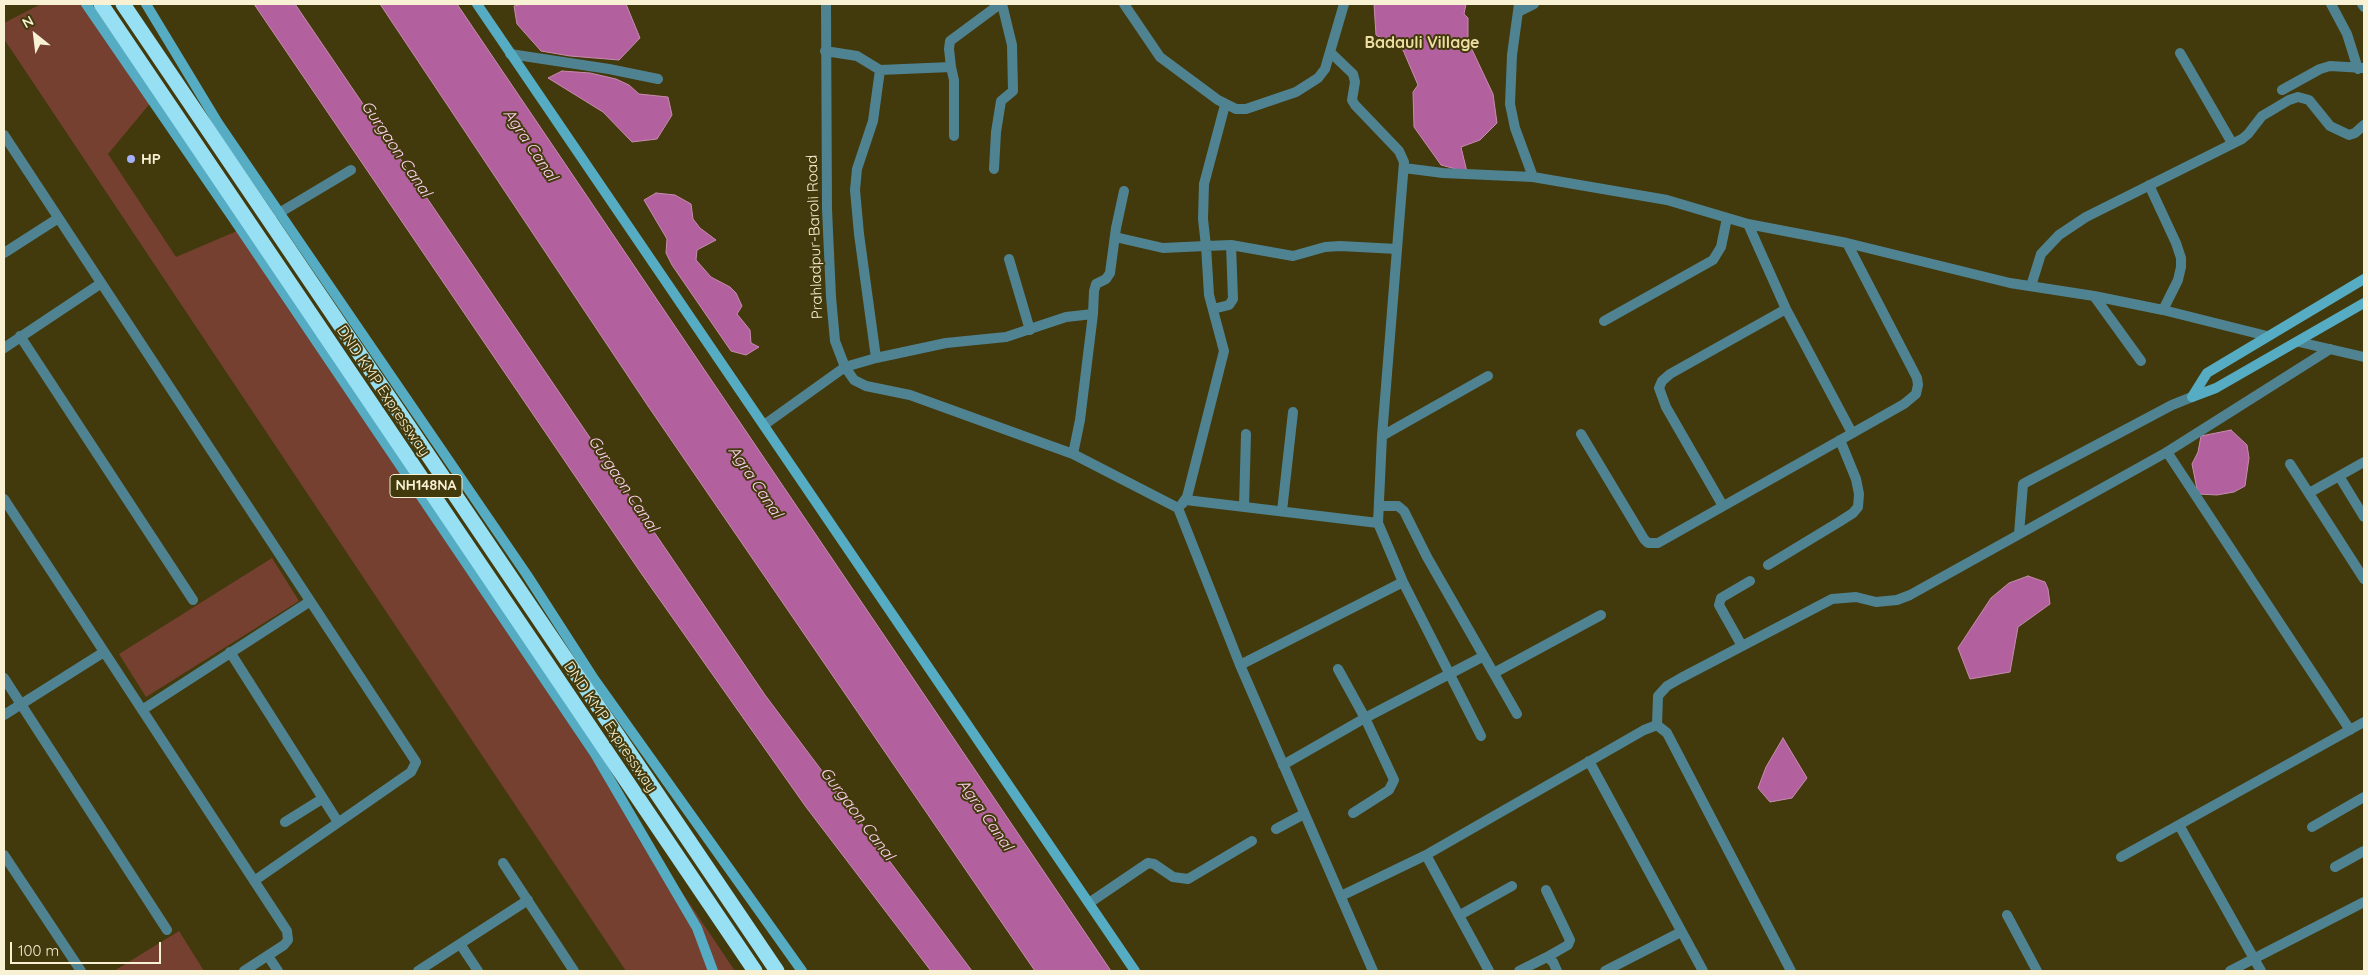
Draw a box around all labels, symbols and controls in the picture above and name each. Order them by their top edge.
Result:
north arrow [10,10,60,60]
text: N [19,12,37,32]
district label: Badauli Village [1364,33,1480,53]
water label: Gurgaon Canal [357,97,435,201]
water label: Agra Canal [499,105,561,185]
place label: HP [141,150,161,168]
marker: HP [125,153,137,165]
street label: Prahladpur-Baroli Road [803,155,827,319]
street label: DND KMP Expressway [332,322,434,460]
water label: Gurgaon Canal [584,432,662,536]
water label: Agra Canal [724,442,786,522]
road number: NH148NA [390,474,462,498]
street label: DND KMP Expressway [559,658,661,796]
water label: Gurgaon Canal [816,764,898,864]
water label: Agra Canal [953,775,1017,855]
scale bar [12,932,164,964]
text: 100 m [18,941,59,960]

